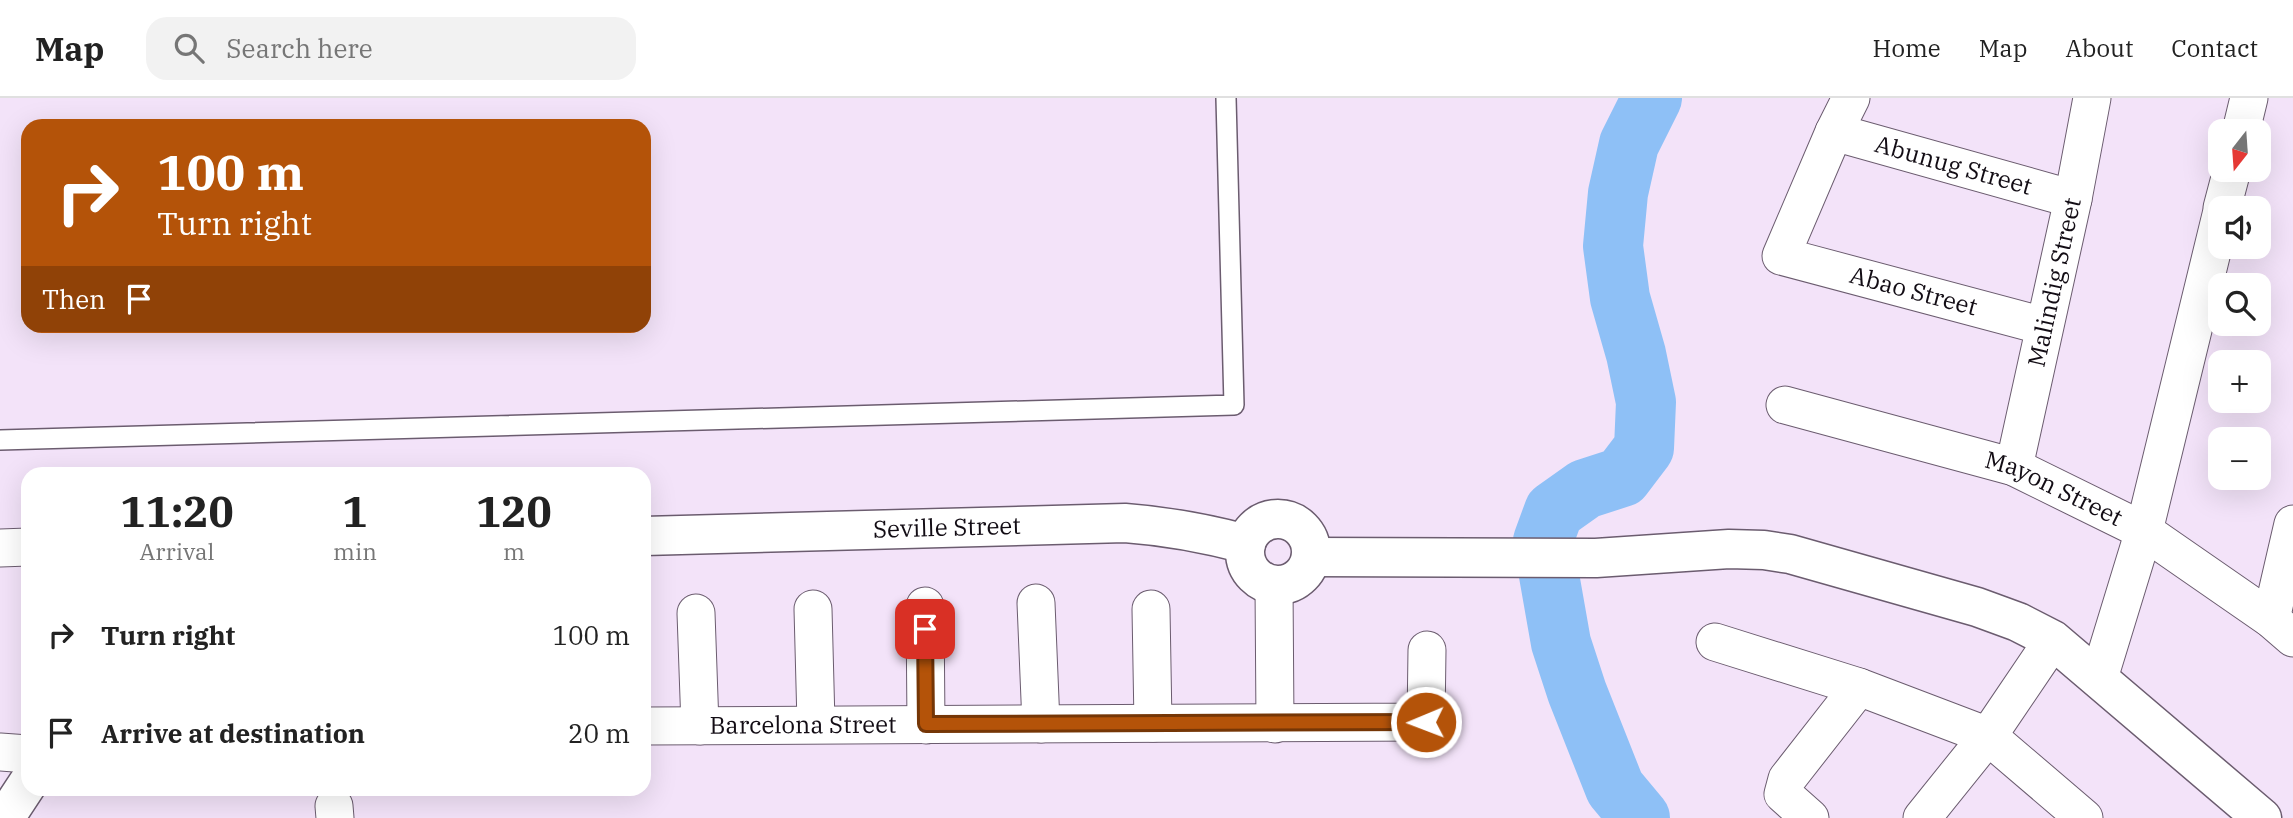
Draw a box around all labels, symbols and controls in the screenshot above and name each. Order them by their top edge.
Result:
search box [146,17,636,80]
text: Map [35,27,104,70]
icon: search [170,29,208,67]
text: Search here [226,31,373,65]
text: Home [1873,32,1941,64]
text: Map [1979,32,2027,64]
text: About [2065,32,2133,64]
text: Contact [2171,32,2258,64]
north arrow [2208,119,2272,182]
map controls [2208,119,2271,490]
street label: Abunug Street [1871,127,2036,202]
text: 100 m [157,140,304,203]
icon: right [42,147,133,238]
street label: Malindig Street [2019,195,2088,370]
button: sound [2208,196,2271,259]
text: Turn right [157,202,312,244]
street label: Abao Street [1846,258,1981,323]
button: search [2208,273,2271,336]
icon: arrive [120,280,158,318]
text: Then [42,282,106,316]
button: + [2208,350,2271,413]
button: − [2208,427,2271,490]
street label: Mayon Street [1982,443,2128,533]
text: 11:20 [120,484,234,539]
text: 1 [342,484,368,539]
text: 120 [476,484,552,539]
street label: Seville Street [873,509,1021,545]
text: Arrival [140,536,214,566]
text: min [333,536,377,566]
text: m [503,536,525,566]
pin [895,599,955,659]
icon: arrive [906,610,944,648]
icon: right [42,616,80,654]
text: Turn right [101,618,235,652]
text: 100 m [552,618,630,652]
position arrow [1389,685,1463,759]
street label: Barcelona Street [709,708,897,741]
icon: arrive [42,714,80,752]
text: Arrive at destination [101,716,365,750]
text: 20 m [568,716,630,750]

